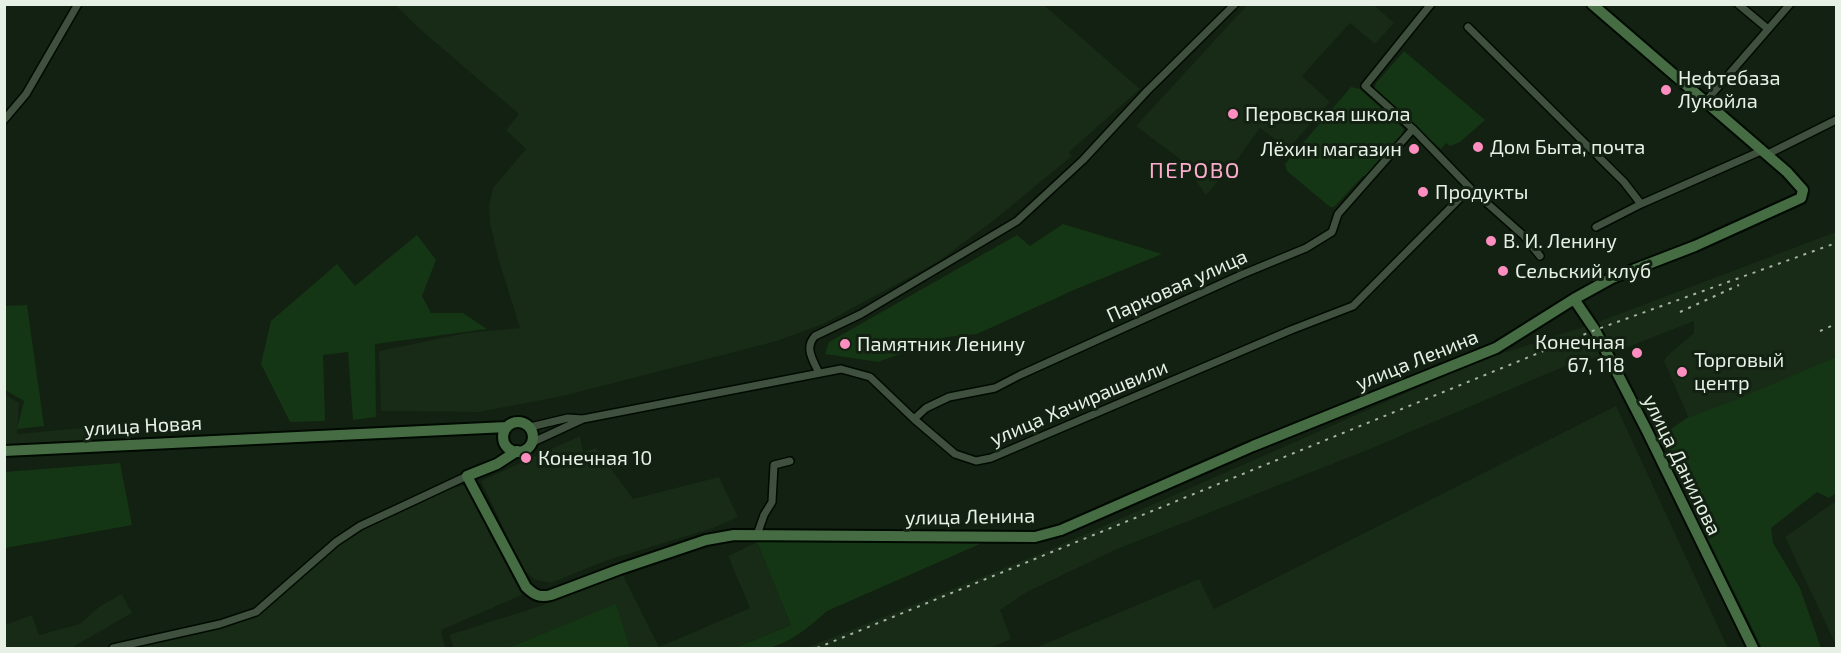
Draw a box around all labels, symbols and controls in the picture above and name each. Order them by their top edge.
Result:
place label: Нефтебаза Лукойла [1678,66,1780,113]
marker: Нефтебаза Лукойла [1659,83,1673,97]
place label: Перовская школа [1245,102,1411,126]
marker: Перовская школа [1226,107,1240,121]
place label: Дом Быта, почта [1490,135,1645,159]
place label: Лёхин магазин [1260,137,1402,161]
marker: Дом Быта, почта [1471,140,1485,154]
marker: Лёхин магазин [1407,142,1421,156]
district label: ПЕРОВО [1149,158,1241,184]
place label: Продукты [1435,180,1528,204]
marker: Продукты [1416,185,1430,199]
place label: В. И. Ленину [1503,229,1617,253]
marker: В. И. Ленину [1484,234,1498,248]
street label: Парковая улица [1103,244,1251,328]
place label: Сельский клуб [1515,259,1651,283]
marker: Сельский клуб [1496,264,1510,278]
street label: улица Ленина [1352,324,1482,396]
place label: Конечная 67, 118 [1535,330,1625,377]
place label: Памятник Ленину [857,332,1025,356]
marker: Памятник Ленину [838,337,852,351]
marker: Конечная 67, 118 [1630,346,1644,360]
place label: Торговый центр [1694,348,1784,395]
street label: улица Хачирашвили [987,355,1171,451]
marker: Торговый центр [1675,365,1689,379]
street label: улица Данилова [1638,391,1726,539]
street label: улица Новая [83,411,203,441]
place label: Конечная 10 [538,446,652,470]
marker: Конечная 10 [519,451,533,465]
street label: улица Ленина [905,504,1035,530]

